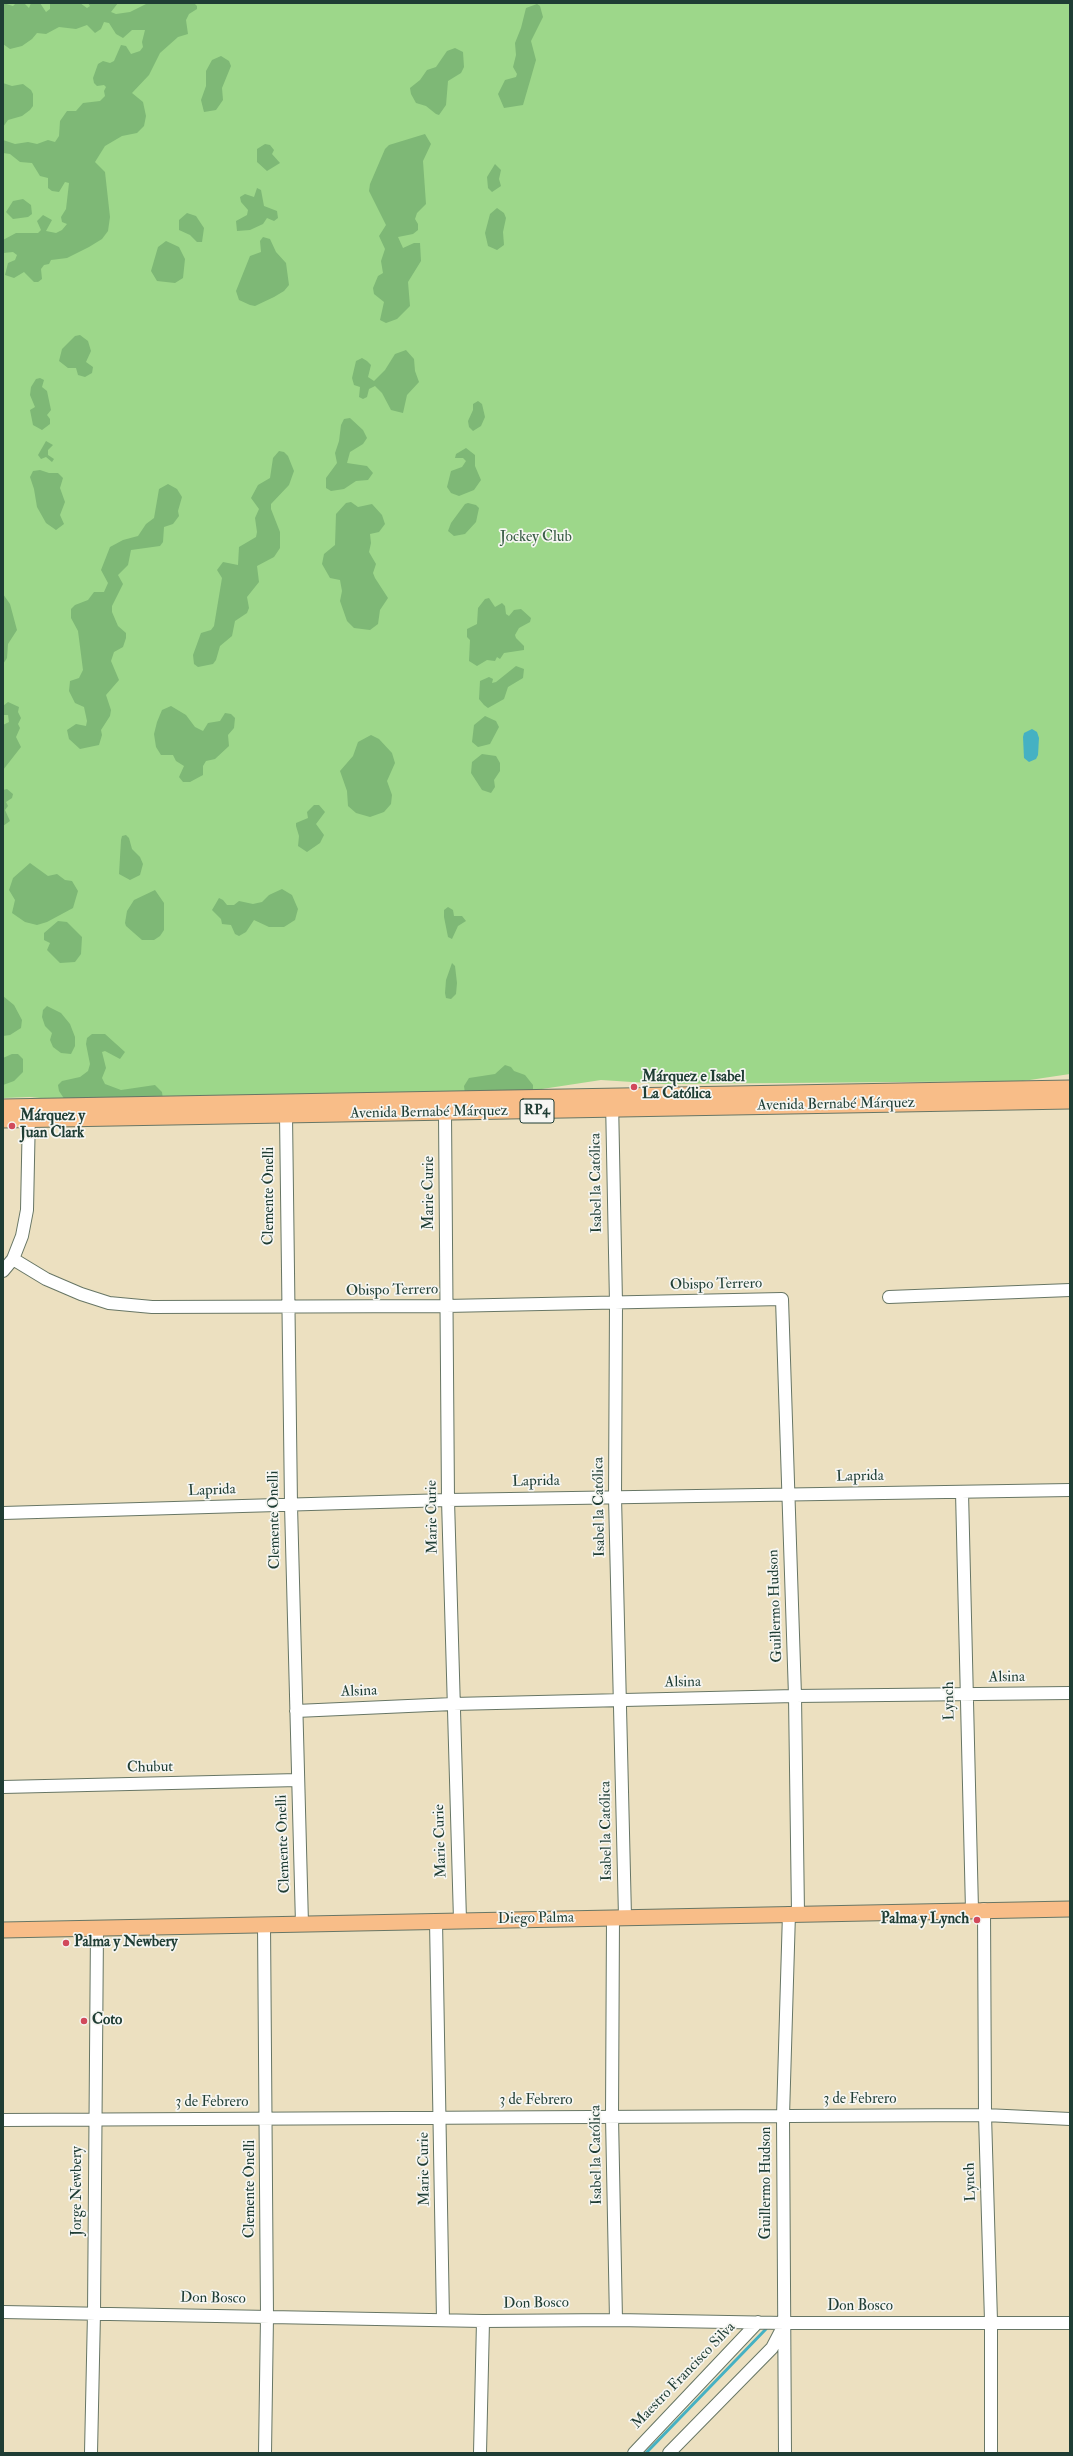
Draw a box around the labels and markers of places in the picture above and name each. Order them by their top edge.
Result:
place label: Márquez e Isabel La Católica [642,1069,745,1104]
marker: Márquez e Isabel La Católica [629,1082,639,1092]
place label: Márquez y Juan Clark [20,1108,85,1143]
marker: Márquez y Juan Clark [7,1121,17,1131]
place label: Palma y Lynch [881,1911,969,1929]
marker: Palma y Lynch [972,1915,982,1925]
place label: Palma y Newbery [74,1934,178,1952]
marker: Palma y Newbery [61,1938,71,1948]
place label: Coto [92,2012,122,2030]
marker: Coto [79,2016,89,2026]

